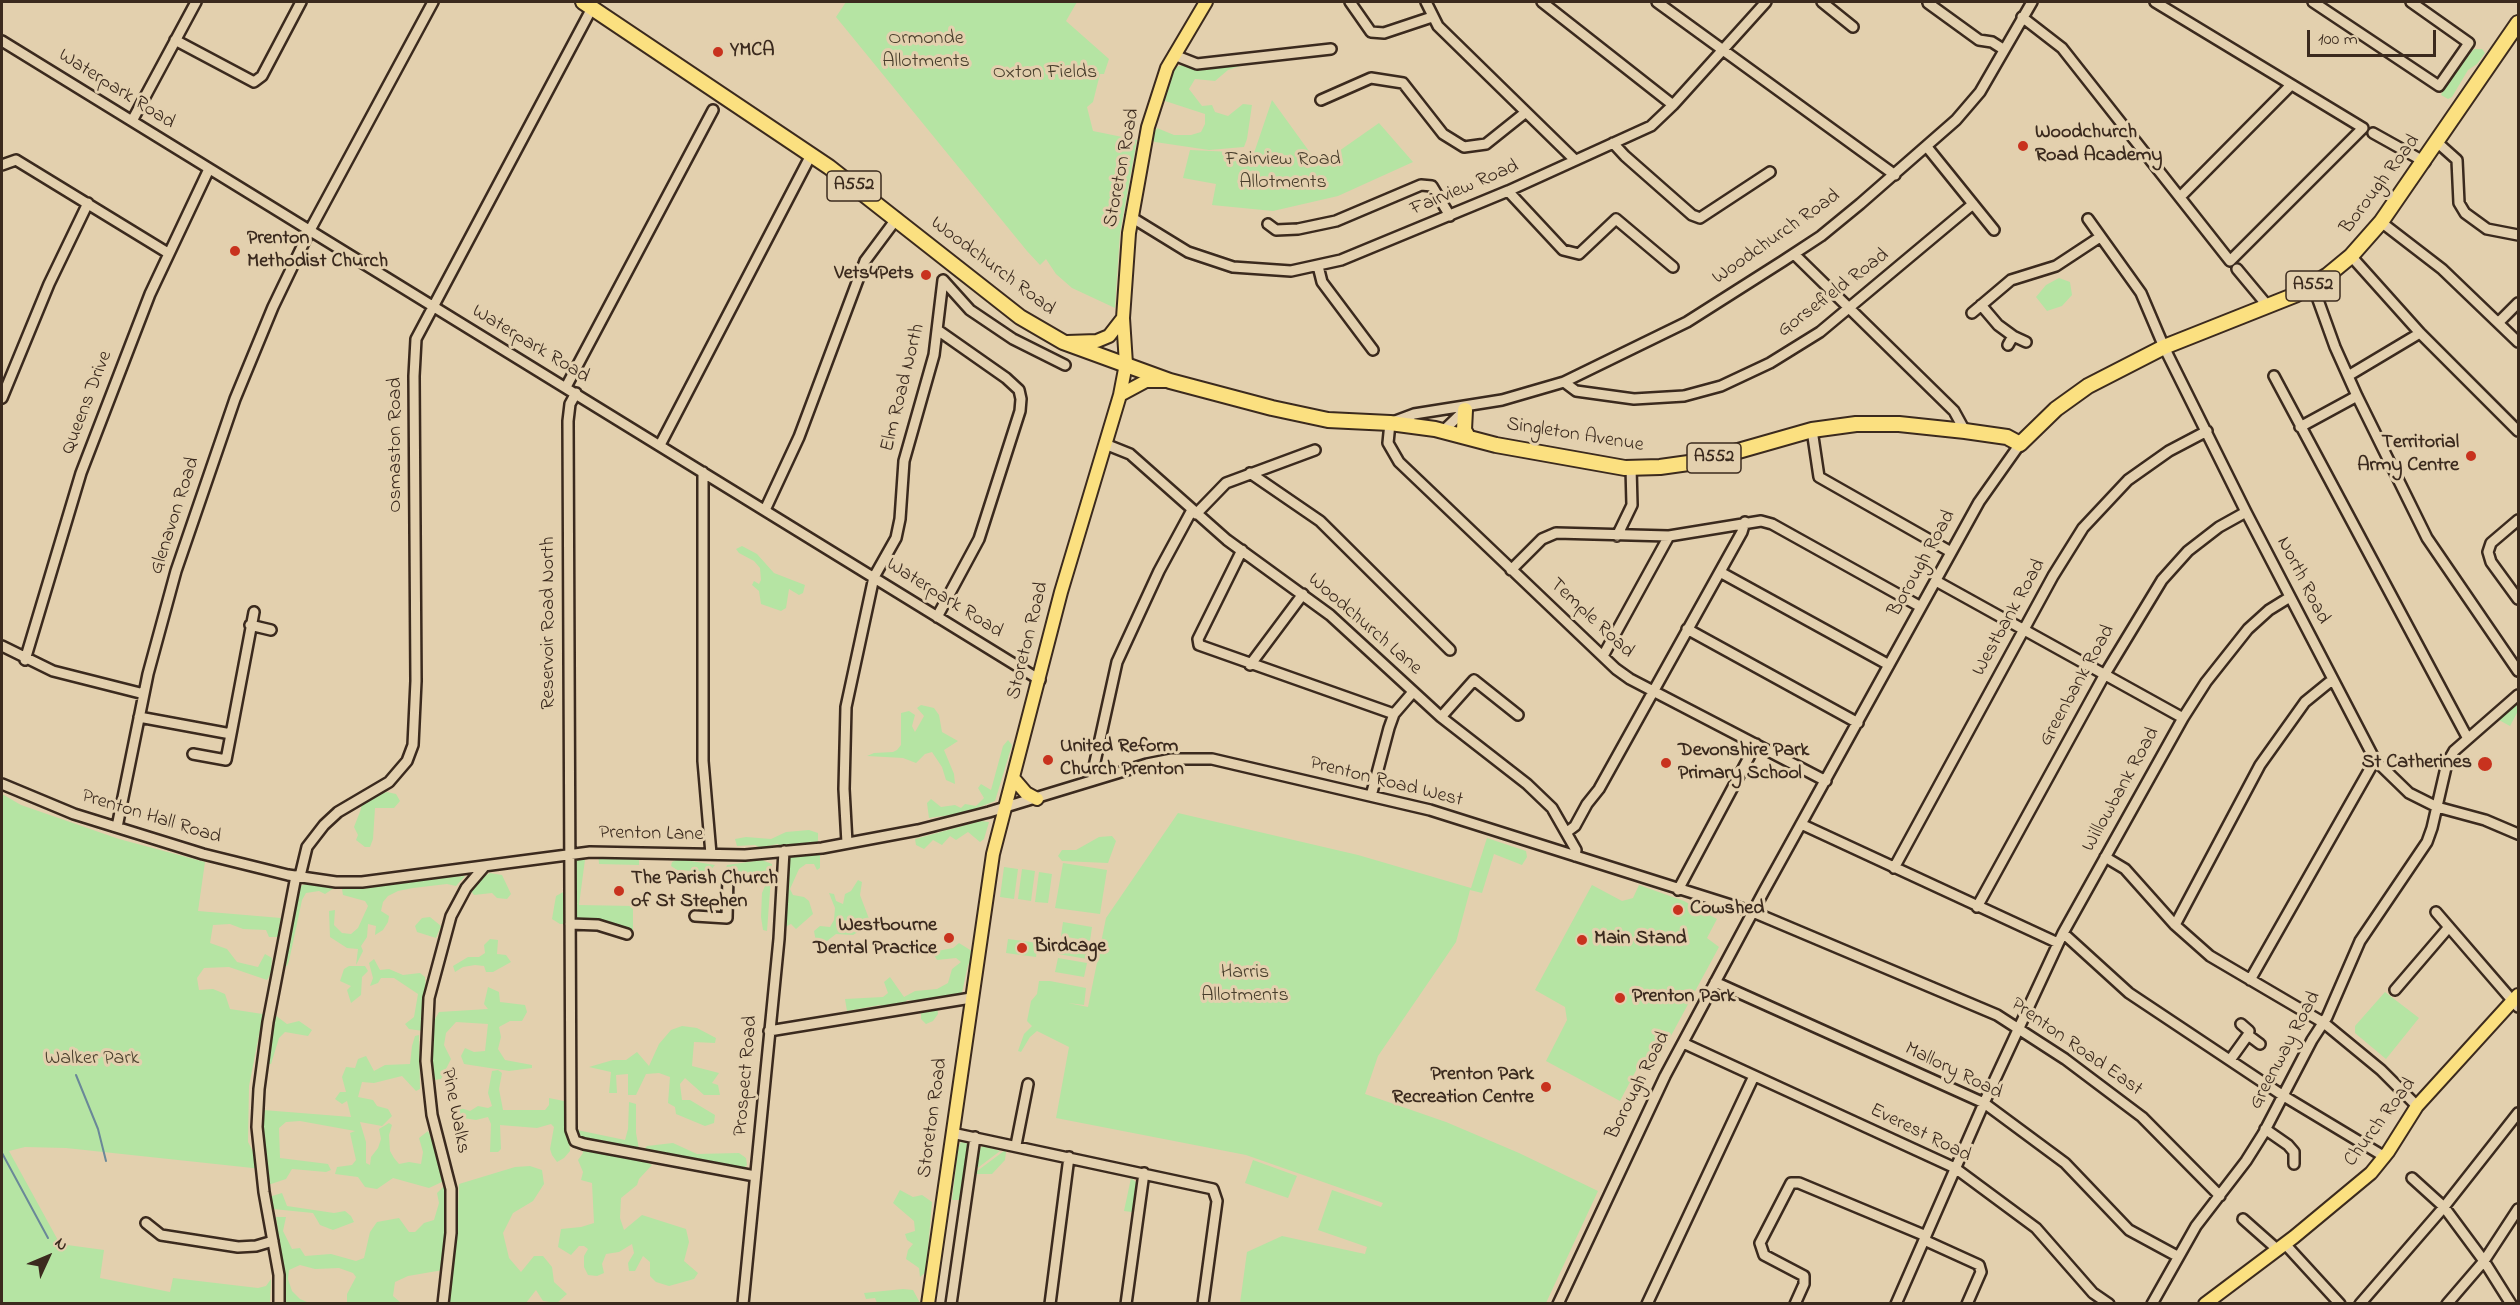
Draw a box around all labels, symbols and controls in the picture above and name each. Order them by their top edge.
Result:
scale bar [2310,18,2439,56]
text: 100 m [2318,27,2358,53]
park label: Ormonde Allotments [882,28,970,75]
place label: YMCA [730,40,775,64]
street label: Waterpark Road [53,44,179,136]
marker: YMCA [711,45,725,59]
park label: Oxton Fields [993,62,1097,86]
street label: Storeton Road [1100,107,1146,229]
place label: Woodchurch Road Academy [2035,122,2162,169]
street label: Borough Road [2336,131,2426,239]
marker: Woodchurch Road Academy [2016,139,2030,153]
park label: Fairview Road Allotments [1225,149,1341,196]
street label: Fairview Road [1407,155,1523,223]
road number: A552 [827,171,881,201]
street label: Woodchurch Road [1709,185,1845,291]
street label: Woodchurch Road [925,212,1059,322]
place label: Prenton Methodist Church [247,228,388,275]
marker: Prenton Methodist Church [228,244,242,258]
street label: Gorsefield Road [1774,244,1894,344]
place label: Vets4Pets [834,263,914,287]
marker: Vets4Pets [919,268,933,282]
road number: A552 [2286,271,2340,301]
street label: Waterpark Road [467,300,593,390]
street label: Elm Road North [877,322,931,454]
street label: Queens Drive [57,348,119,458]
street label: Osmaston Road [385,377,409,513]
street label: Singleton Avenue [1505,413,1645,459]
place label: Territorial Army Centre [2357,432,2459,479]
road number: A552 [1687,443,1741,473]
marker: Territorial Army Centre [2464,449,2478,463]
street label: Glenavon Road [146,454,206,578]
street label: Borough Road [1884,507,1962,621]
street label: North Road [2270,533,2334,629]
street label: Reservoir Road North [538,536,562,710]
street label: Waterpark Road [881,553,1007,645]
street label: Westbank Road [1968,555,2052,681]
street label: Woodchurch Lane [1302,569,1426,681]
street label: Temple Road [1544,574,1638,664]
street label: Storeton Road [1003,580,1055,702]
street label: Greenbank Road [2035,621,2121,751]
street label: Willowbank Road [2078,724,2166,856]
place label: United Reform Church Prenton [1060,736,1184,783]
place label: Devonshire Park Primary School [1678,740,1809,787]
street label: Prenton Road West [1307,752,1465,814]
place label: St Catherines [2362,752,2472,776]
marker: United Reform Church Prenton [1041,753,1055,767]
marker: St Catherines [2476,755,2494,773]
marker: Devonshire Park Primary School [1659,756,1673,770]
street label: Prenton Hall Road [78,785,224,851]
street label: Prenton Lane [599,822,703,848]
place label: The Parish Church of St Stephen [631,868,778,915]
marker: The Parish Church of St Stephen [612,884,626,898]
place label: Cowshed [1690,898,1764,922]
marker: Cowshed [1671,903,1685,917]
place label: Westbourne Dental Practice [813,915,937,962]
place label: Main Stand [1594,928,1687,952]
marker: Westbourne Dental Practice [942,931,956,945]
marker: Main Stand [1575,933,1589,947]
place label: Birdcage [1034,936,1106,960]
marker: Birdcage [1015,941,1029,955]
park label: Harris Allotments [1201,962,1289,1009]
place label: Prenton Park [1632,986,1736,1010]
street label: Greenway Road [2245,988,2327,1114]
marker: Prenton Park [1613,991,1627,1005]
street label: Prenton Road East [2005,994,2147,1102]
street label: Prospect Road [730,1015,764,1137]
street label: Borough Road [1602,1028,1676,1144]
street label: Mallory Road [1900,1038,2006,1106]
park label: Walker Park [45,1048,139,1072]
street label: Storeton Road [914,1057,954,1179]
place label: Prenton Park Recreation Centre [1392,1064,1534,1111]
street label: Pine Walks [434,1066,474,1156]
street label: Church Road [2340,1074,2422,1172]
marker: Prenton Park Recreation Centre [1539,1080,1553,1094]
street label: Everest Road [1865,1099,1975,1169]
north arrow [18,1227,78,1287]
text: N [49,1232,73,1257]

